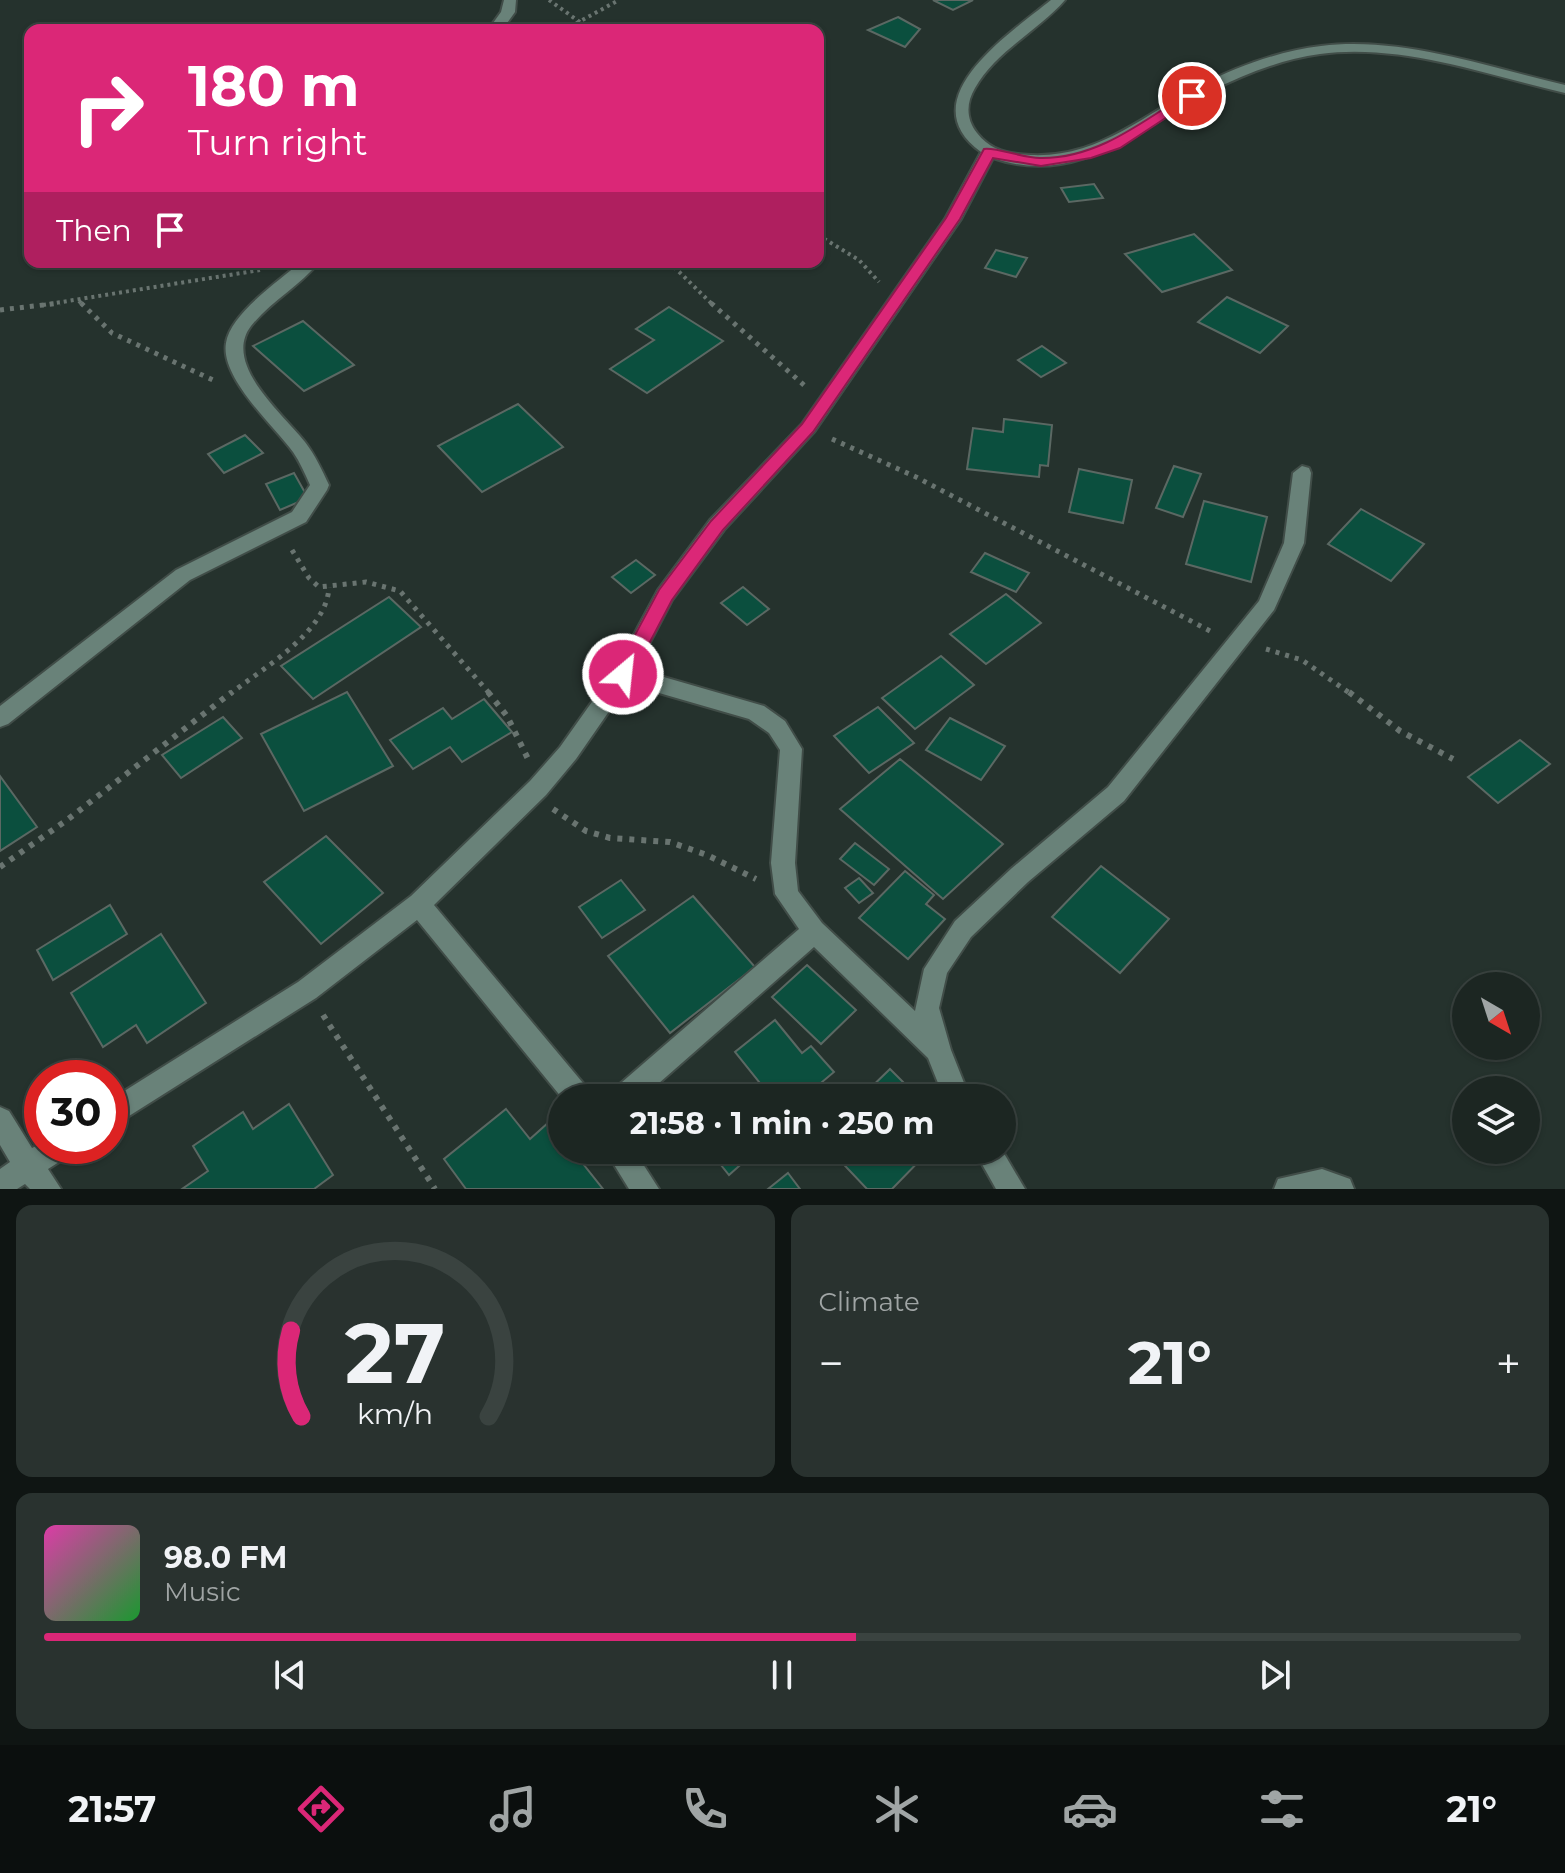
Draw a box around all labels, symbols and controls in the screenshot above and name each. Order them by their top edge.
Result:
text: 180 m [188,52,360,120]
icon: right [56,56,160,160]
pin [1158,62,1226,130]
icon: arrive [1170,74,1214,118]
text: Turn right [188,120,368,164]
icon: arrive [148,208,192,252]
text: Then [56,212,132,249]
position arrow [581,632,665,716]
north arrow [1452,972,1540,1060]
map controls [1452,972,1540,1164]
speed limit sign: 30 [24,1060,128,1164]
button: layers [1452,1076,1540,1164]
text: 21:58 · 1 min · 250 m [630,1105,934,1142]
text: Climate [819,1286,920,1318]
text: 27 [345,1302,446,1404]
text: 21° [1128,1326,1212,1399]
text: − [819,1336,844,1390]
text: + [1496,1336,1521,1390]
text: km/h [357,1396,433,1431]
text: 98.0 FM [164,1539,287,1576]
text: Music [164,1576,241,1608]
icon: previous [268,1653,312,1697]
icon: pause [760,1653,804,1697]
icon: next [1253,1653,1297,1697]
icon: directions [293,1781,349,1837]
icon: music [485,1781,541,1837]
icon: phone [677,1781,733,1837]
icon: climate [869,1781,925,1837]
icon: car [1062,1781,1118,1837]
icon: filters [1254,1781,1310,1837]
text: 21:57 [68,1787,156,1831]
text: 21° [1446,1787,1497,1831]

